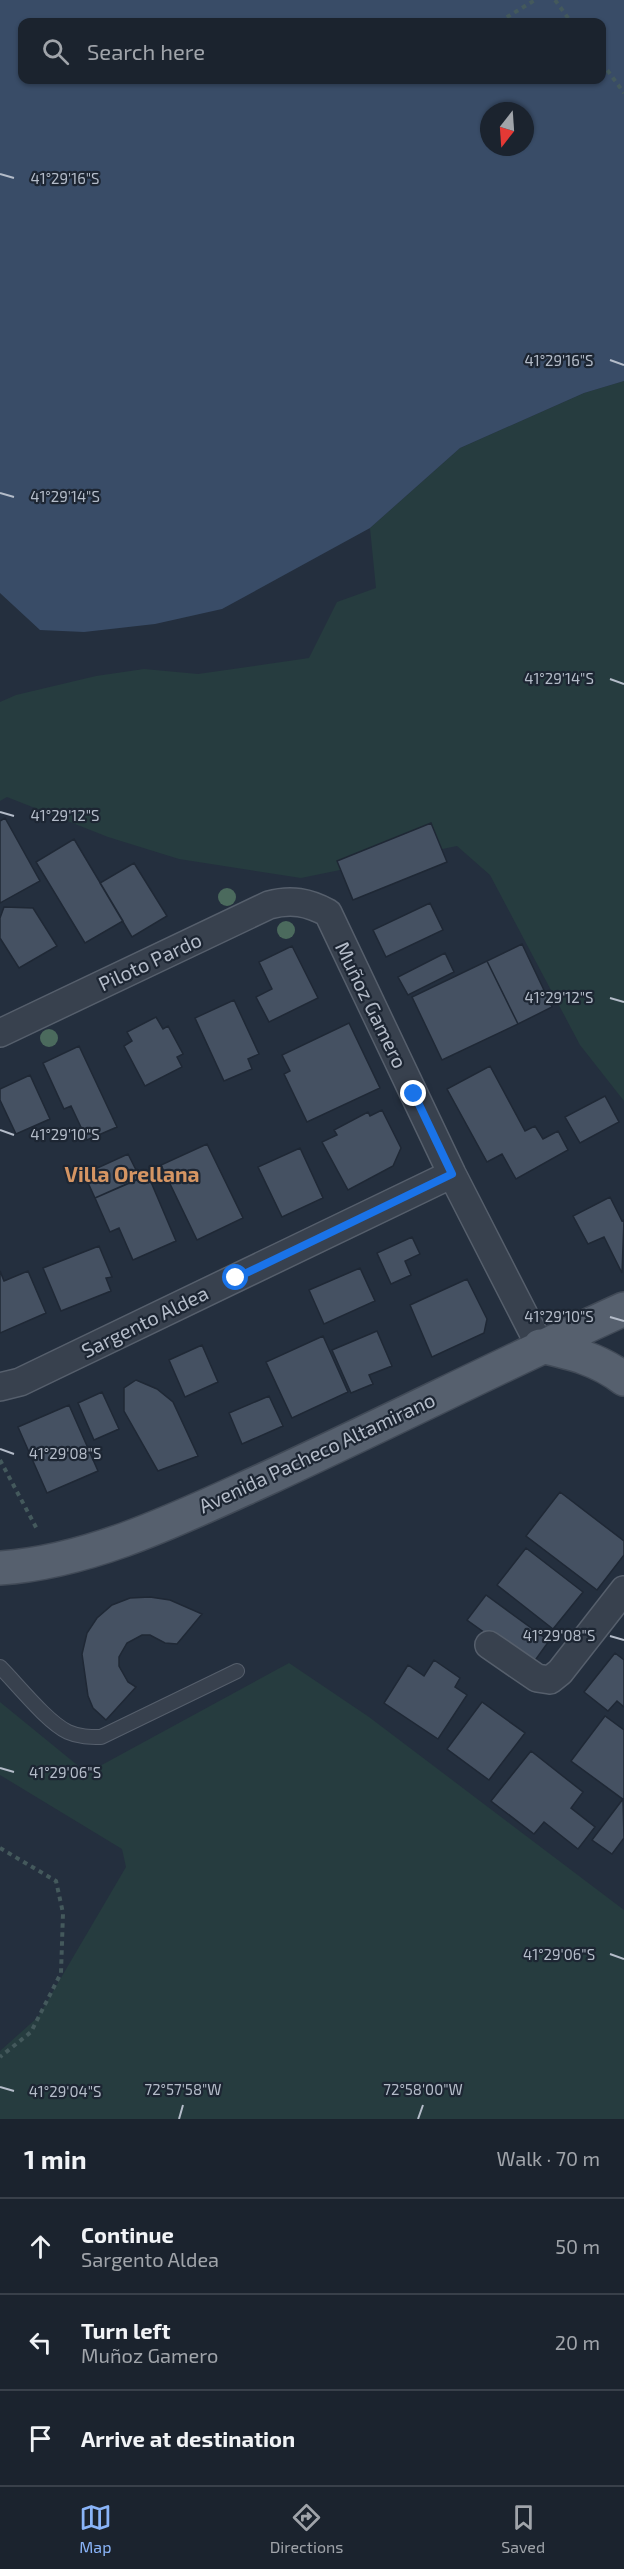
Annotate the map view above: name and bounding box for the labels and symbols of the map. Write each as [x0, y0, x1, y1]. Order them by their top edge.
north arrow [480, 102, 534, 156]
text: 41°29'16"S [30, 169, 100, 187]
text: 41°29'16"S [524, 351, 594, 369]
text: 41°29'14"S [30, 487, 100, 505]
text: 41°29'14"S [524, 669, 594, 687]
text: 41°29'12"S [31, 806, 99, 824]
street label: Piloto Pardo [94, 927, 205, 995]
street label: Muñoz Gamero [331, 938, 413, 1072]
text: 41°29'12"S [525, 988, 593, 1006]
route end [400, 1080, 426, 1106]
text: 41°29'10"S [30, 1125, 100, 1143]
district label: Villa Orellana [65, 1161, 199, 1186]
route start [222, 1264, 248, 1290]
street label: Sargento Aldea [77, 1280, 212, 1362]
text: 41°29'10"S [524, 1307, 594, 1325]
street label: Avenida Pacheco Altamirano [195, 1387, 438, 1517]
text: 41°29'08"S [29, 1444, 101, 1462]
text: 41°29'08"S [523, 1626, 595, 1644]
text: 41°29'06"S [29, 1763, 101, 1781]
text: 41°29'06"S [523, 1945, 595, 1963]
text: 72°57'58"W [144, 2080, 222, 2098]
text: 72°58'00"W [383, 2080, 463, 2098]
text: 41°29'04"S [29, 2082, 101, 2100]

